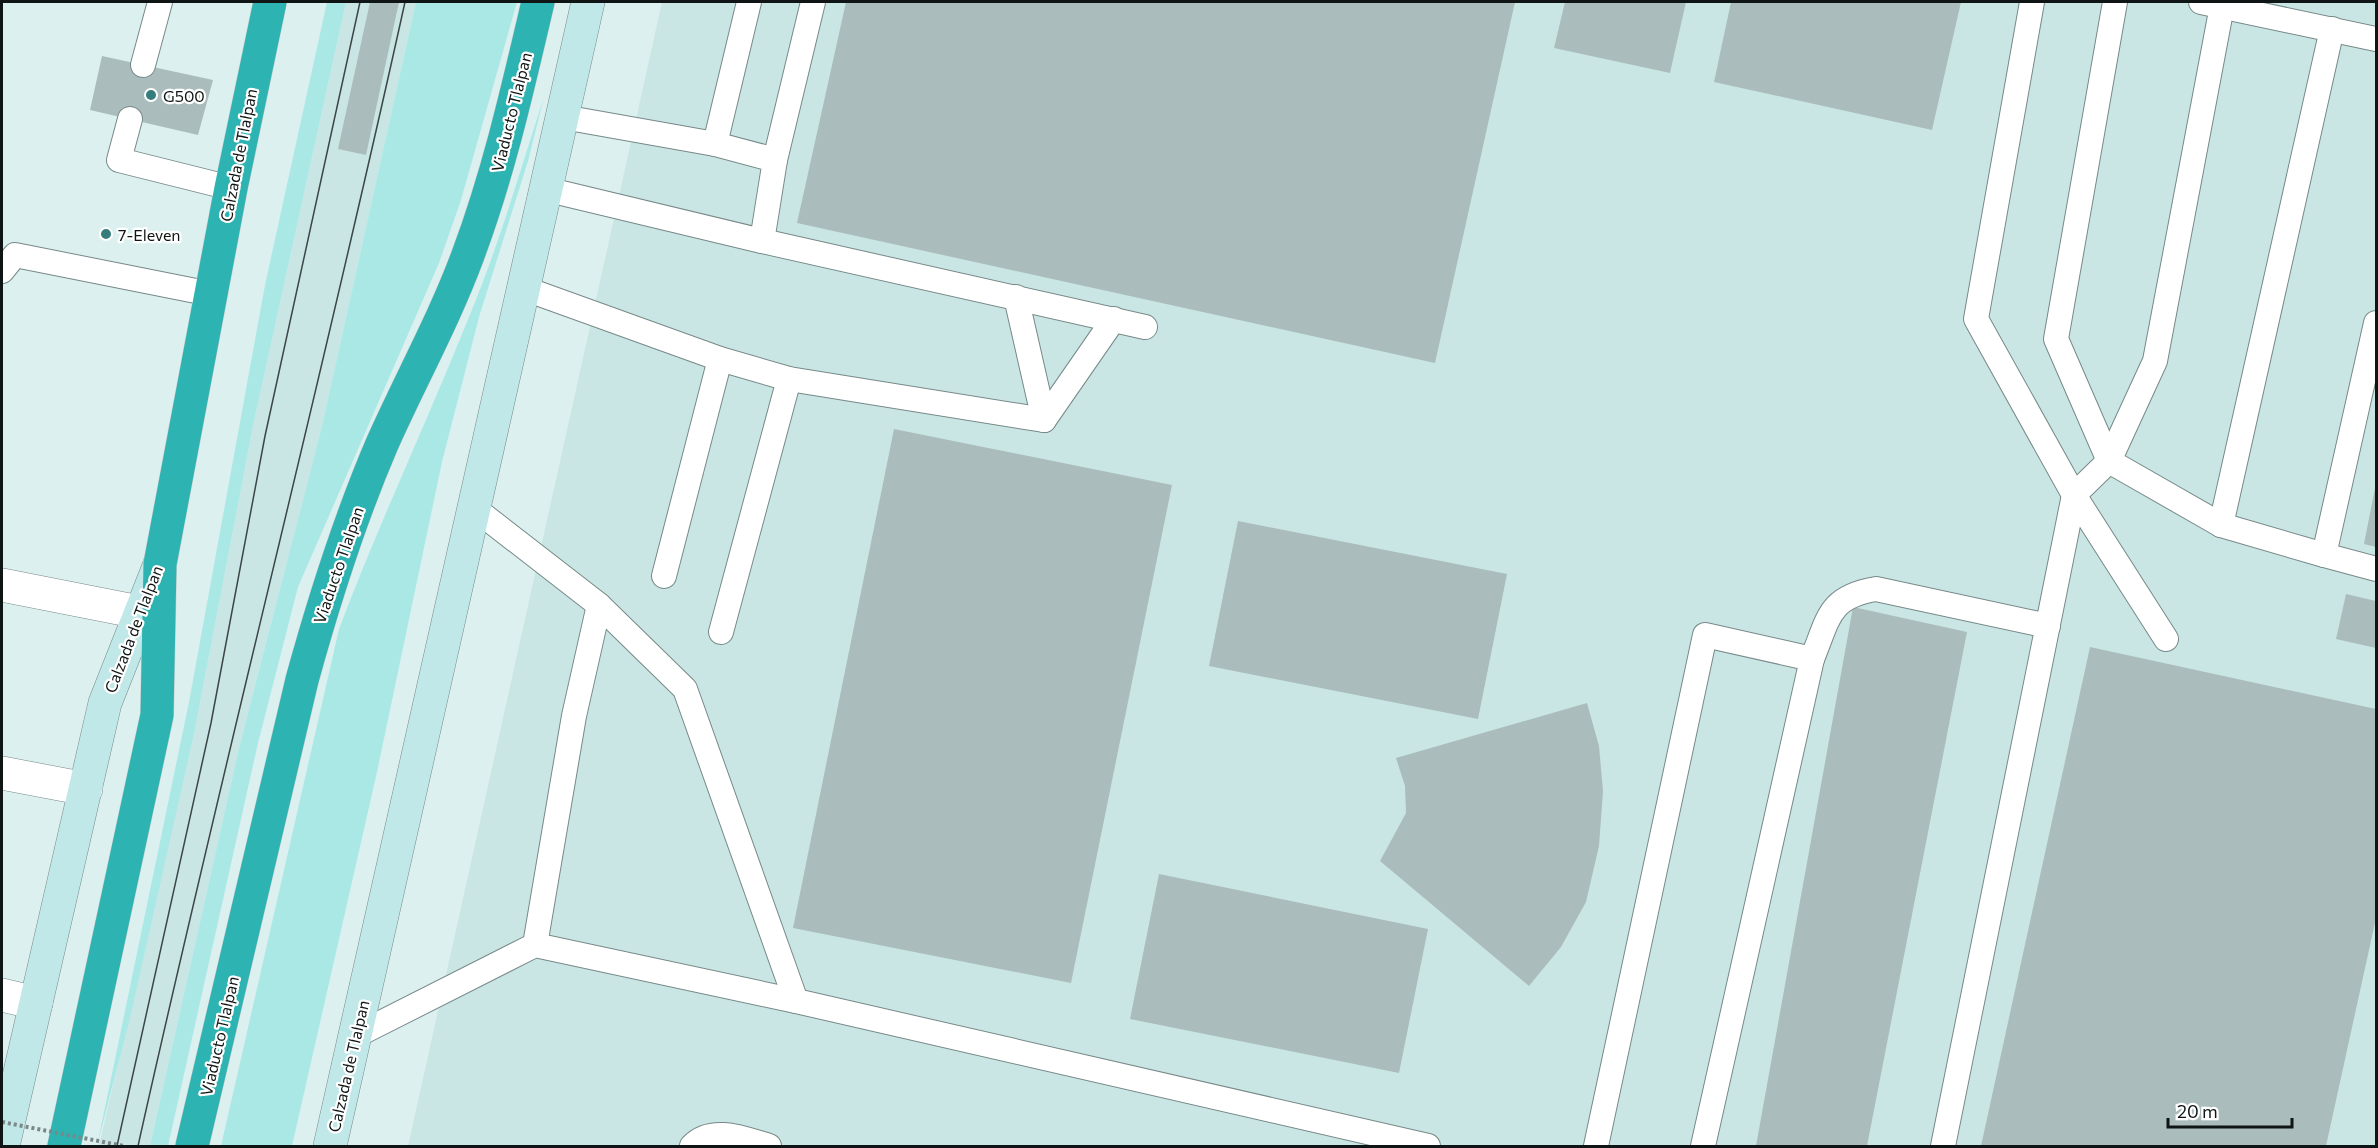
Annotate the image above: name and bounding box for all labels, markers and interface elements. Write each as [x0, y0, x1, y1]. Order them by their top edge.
street label: Viaducto Tlalpan [487, 50, 535, 174]
place label: G500 [163, 86, 205, 105]
street label: Calzada de Tlalpan [216, 87, 260, 223]
marker: G500 [144, 88, 158, 102]
place label: 7-Eleven [118, 225, 181, 244]
marker: 7-Eleven [99, 227, 113, 241]
street label: Viaducto Tlalpan [309, 504, 367, 626]
street label: Calzada de Tlalpan [100, 563, 166, 695]
street label: Viaducto Tlalpan [196, 974, 242, 1098]
street label: Calzada de Tlalpan [324, 998, 372, 1134]
scale bar [2168, 1091, 2292, 1129]
text: 20 m [2177, 1100, 2218, 1122]

